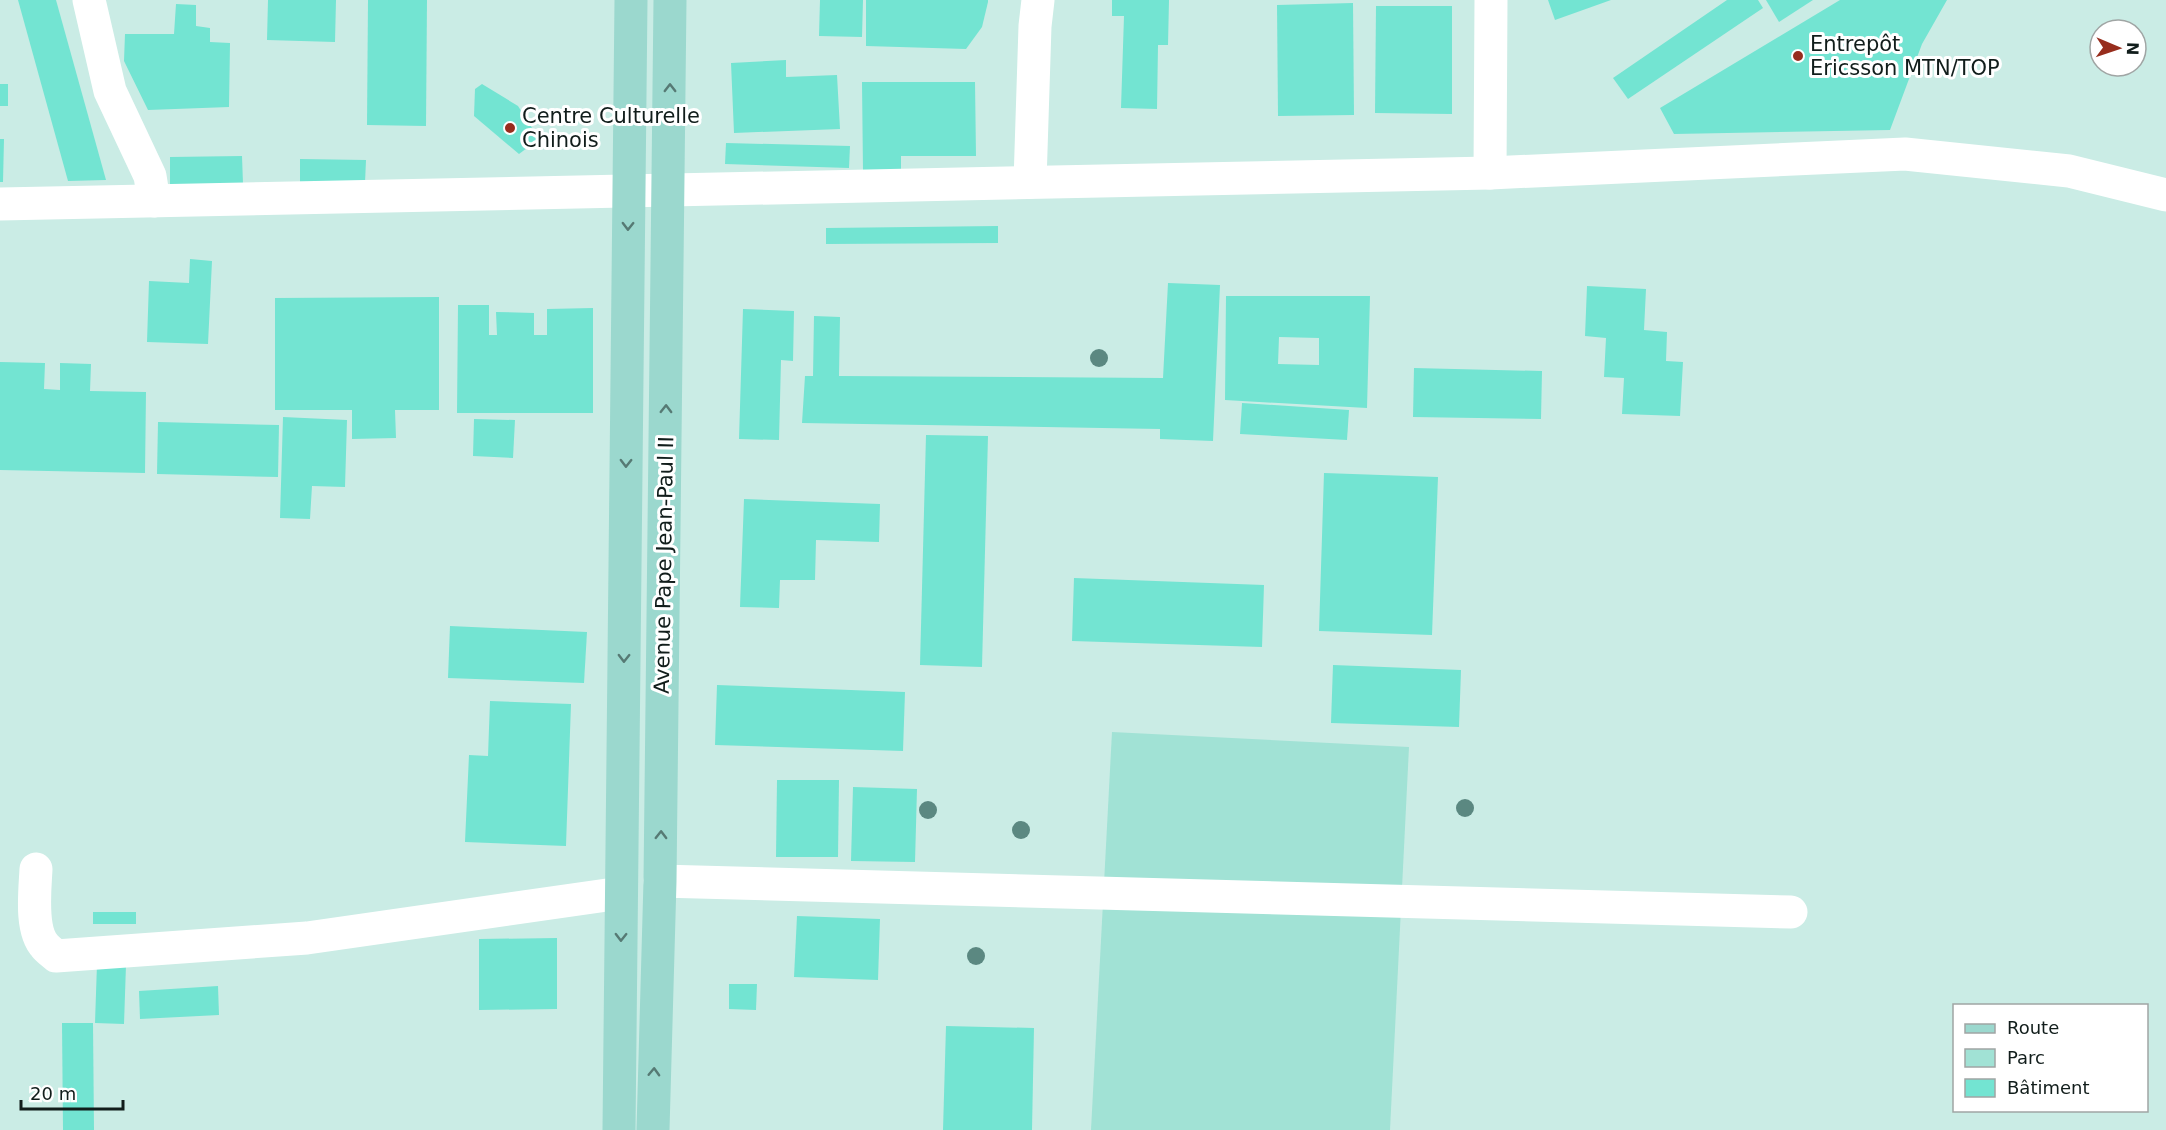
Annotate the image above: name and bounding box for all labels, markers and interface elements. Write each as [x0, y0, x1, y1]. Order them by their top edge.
north arrow [2088, 18, 2148, 78]
place label: Entrepôt Ericsson MTN/TOP [1810, 32, 2000, 80]
text: N [2123, 41, 2142, 56]
marker: Entrepôt Ericsson MTN/TOP [1791, 49, 1805, 63]
one-way arrow [663, 83, 676, 92]
place label: Centre Culturelle Chinois [522, 104, 700, 152]
marker: Centre Culturelle Chinois [503, 121, 517, 135]
one-way arrow [622, 222, 634, 231]
one-way arrow [660, 404, 672, 413]
street label: Avenue Pape Jean-Paul II [650, 436, 678, 694]
one-way arrow [619, 459, 632, 468]
one-way arrow [618, 654, 630, 663]
one-way arrow [655, 830, 667, 839]
one-way arrow [615, 933, 627, 942]
legend [1953, 1004, 2148, 1112]
text: Route [2007, 1017, 2059, 1038]
text: Parc [2007, 1047, 2045, 1068]
one-way arrow [648, 1067, 661, 1076]
scale bar [21, 1073, 123, 1111]
text: Bâtiment [2007, 1077, 2090, 1098]
text: 20 m [30, 1083, 76, 1104]

